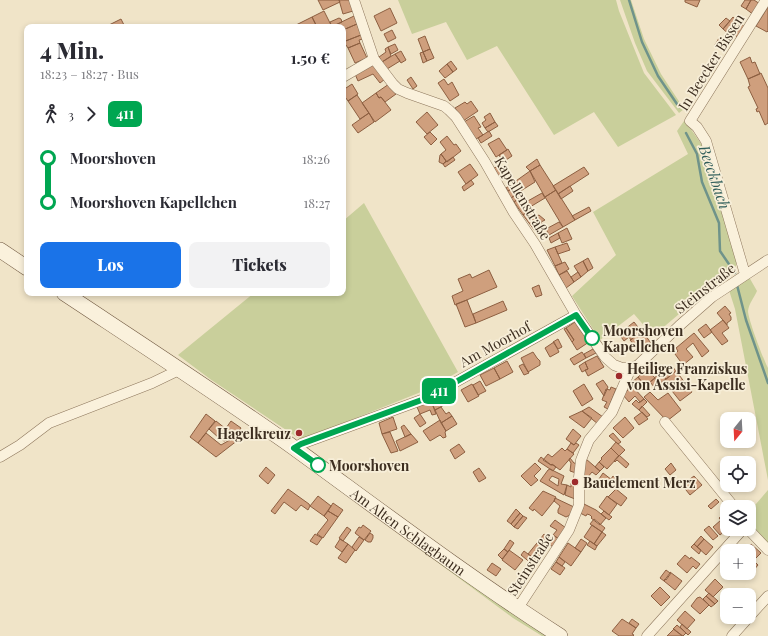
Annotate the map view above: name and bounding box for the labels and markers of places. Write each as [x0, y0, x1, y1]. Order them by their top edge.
place label: Moorshoven Kapellchen [603, 321, 684, 356]
marker: Moorshoven Kapellchen [584, 330, 600, 346]
place label: Heilige Franziskus von Assisi-Kapelle [626, 359, 747, 394]
marker: Heilige Franziskus von Assisi-Kapelle [614, 371, 624, 381]
place label: Hagelkreuz [217, 424, 291, 443]
marker: Hagelkreuz [294, 428, 304, 438]
place label: Moorshoven [329, 456, 410, 475]
marker: Moorshoven [310, 457, 326, 473]
place label: Bauelement Merz [583, 473, 696, 492]
marker: Bauelement Merz [570, 477, 580, 487]

